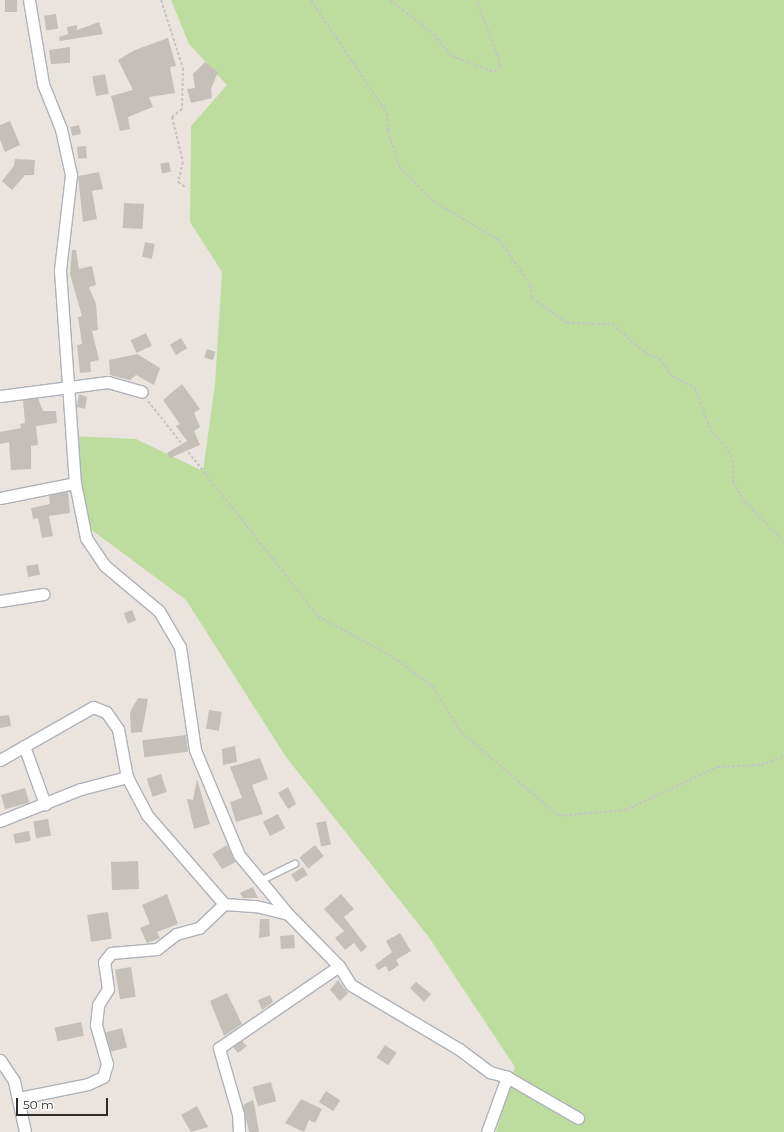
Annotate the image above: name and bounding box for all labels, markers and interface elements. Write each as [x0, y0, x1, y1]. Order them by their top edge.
scale bar [18, 1090, 110, 1116]
text: 50 m [23, 1097, 54, 1112]

